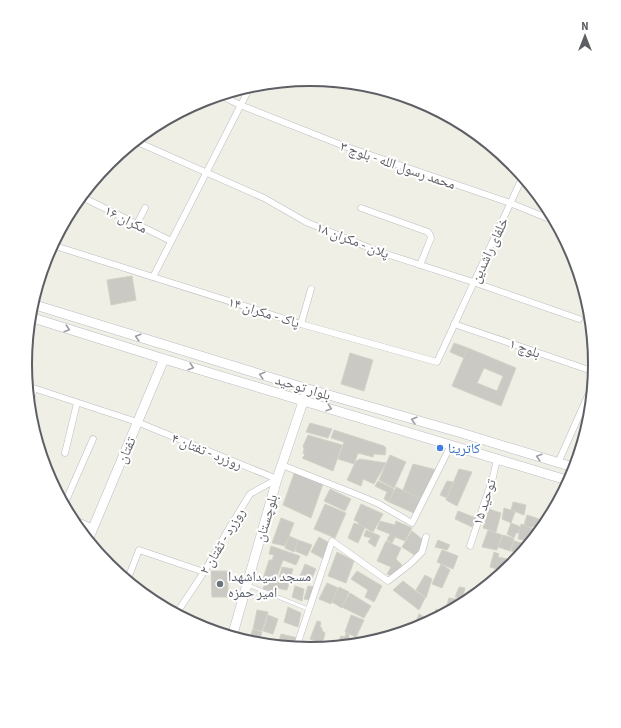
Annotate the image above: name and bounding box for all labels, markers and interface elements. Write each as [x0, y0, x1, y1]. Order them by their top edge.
north arrow [565, 16, 605, 56]
text: N [581, 19, 589, 34]
street label: محمد رسول الله - بلوچ ۳ [337, 137, 458, 195]
street label: مکران ۱۶ [101, 201, 150, 239]
street label: خلفای راشدین [466, 214, 514, 287]
street label: پلان - مکران ۱۸ [313, 218, 392, 264]
street label: پاک - مکران ۱۴ [225, 293, 302, 333]
one-way arrow [63, 324, 70, 333]
one-way arrow [135, 333, 142, 342]
street label: بلوچ ۱ [506, 334, 543, 364]
one-way arrow [187, 362, 194, 371]
street label: بلوار توحید [272, 370, 333, 406]
one-way arrow [259, 371, 266, 380]
one-way arrow [325, 403, 332, 412]
one-way arrow [411, 416, 418, 425]
street label: روزرد - تفتان ۴ [168, 429, 245, 475]
street label: تفتان [112, 434, 141, 467]
place label: کاترینا [448, 439, 480, 459]
marker: کاترینا [435, 443, 445, 453]
one-way arrow [535, 453, 542, 462]
street label: توحید ۱۵ [468, 477, 502, 528]
street label: بلوچستان [251, 492, 283, 544]
street label: روزرد - تفتان ۲ [195, 504, 251, 579]
place label: مسجد سیداشهدا امیر حمزه [228, 567, 311, 603]
marker: مسجد سیداشهدا امیر حمزه [215, 579, 225, 589]

